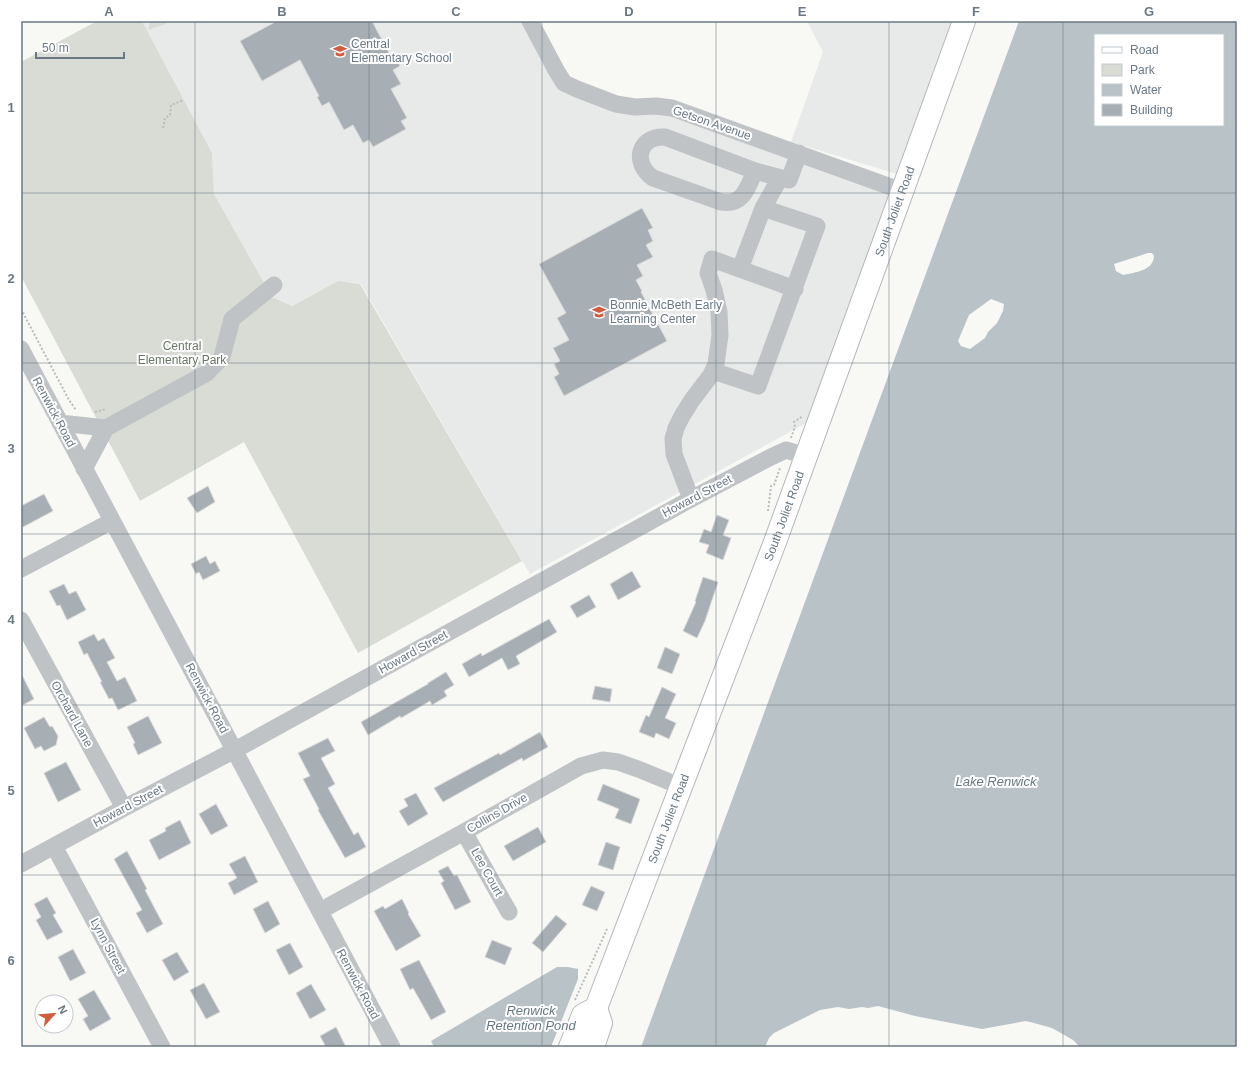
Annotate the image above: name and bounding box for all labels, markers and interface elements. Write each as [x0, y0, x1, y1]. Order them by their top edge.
text: A [104, 4, 114, 19]
text: B [277, 4, 287, 19]
text: C [451, 4, 461, 19]
text: D [624, 4, 634, 19]
text: E [798, 4, 807, 19]
text: F [972, 4, 980, 19]
text: G [1144, 4, 1154, 19]
scale bar [36, 34, 124, 60]
legend [1094, 34, 1224, 126]
place label: Central Elementary School [351, 37, 452, 65]
text: 50 m [42, 41, 69, 55]
school or university icon: Central Elementary School [332, 43, 348, 59]
text: Road [1130, 43, 1159, 57]
text: Park [1130, 63, 1156, 77]
text: Water [1130, 83, 1162, 97]
text: 1 [7, 100, 15, 115]
street label: Getson Avenue [671, 103, 753, 143]
text: Building [1130, 103, 1173, 117]
street label: South Joliet Road [872, 165, 918, 259]
text: 2 [7, 271, 15, 286]
place label: Bonnie McBeth Early Learning Center [610, 298, 722, 326]
school or university icon: Bonnie McBeth Early Learning Center [591, 304, 607, 320]
park label: Central Elementary Park [138, 339, 227, 367]
street label: Renwick Road [30, 375, 78, 449]
text: 3 [7, 441, 15, 456]
street label: South Joliet Road [761, 469, 807, 563]
street label: Howard Street [660, 472, 735, 520]
text: 4 [7, 612, 15, 627]
street label: Howard Street [376, 627, 451, 677]
street label: Renwick Road [183, 661, 231, 735]
street label: Orchard Lane [48, 679, 96, 750]
street label: South Joliet Road [645, 772, 692, 866]
water label: Lake Renwick [956, 774, 1038, 789]
street label: Howard Street [91, 782, 166, 830]
text: 5 [7, 783, 15, 798]
street label: Collins Drive [464, 790, 530, 836]
street label: Lee Court [468, 846, 506, 899]
street label: Lynn Street [88, 916, 129, 977]
street label: Renwick Road [334, 947, 382, 1021]
text: 6 [7, 953, 15, 968]
north arrow [34, 994, 74, 1034]
text: N [56, 1003, 70, 1016]
water label: Renwick Retention Pond [486, 1003, 577, 1033]

